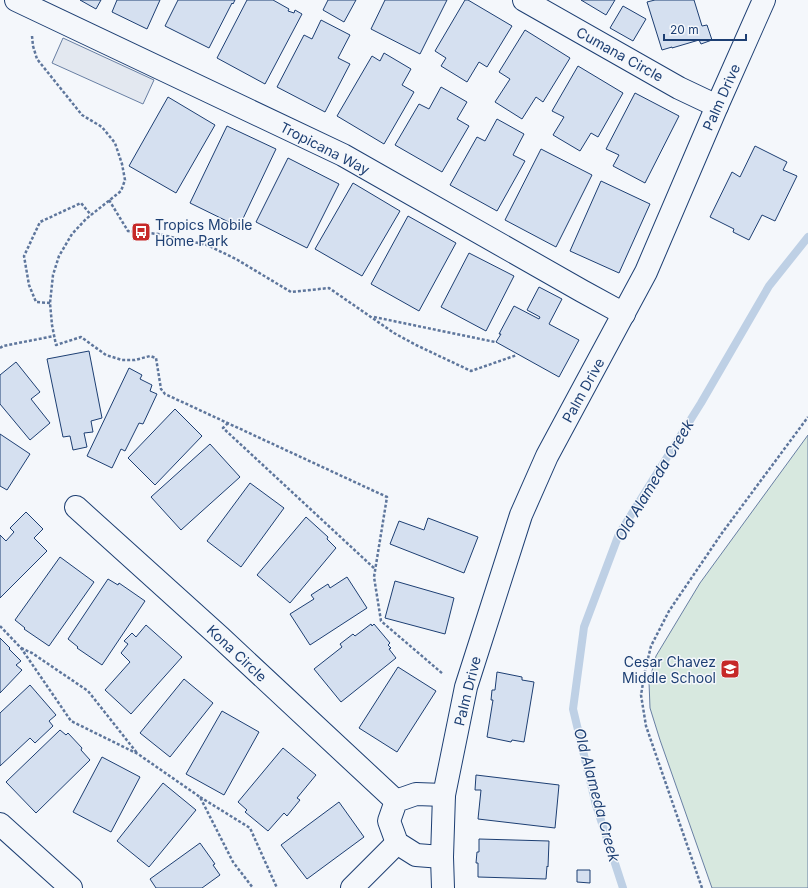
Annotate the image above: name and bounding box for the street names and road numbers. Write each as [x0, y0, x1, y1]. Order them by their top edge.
street label: Cumana Circle [574, 23, 666, 85]
street label: Palm Drive [699, 61, 743, 133]
street label: Tropicana Way [277, 118, 373, 178]
street label: Palm Drive [558, 355, 608, 425]
street label: Kona Circle [204, 621, 270, 685]
street label: Palm Drive [450, 654, 484, 728]

